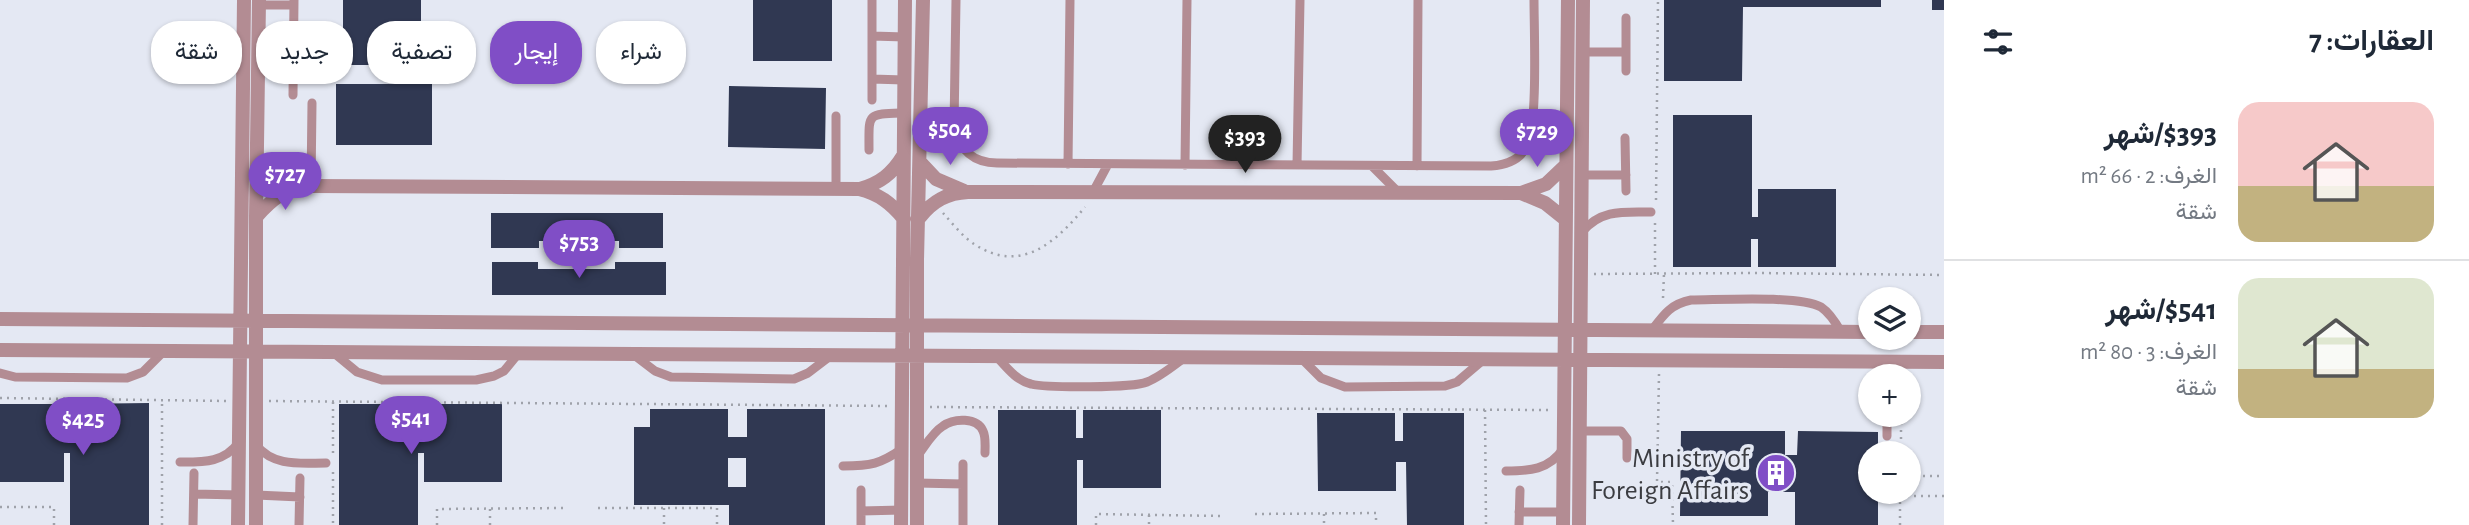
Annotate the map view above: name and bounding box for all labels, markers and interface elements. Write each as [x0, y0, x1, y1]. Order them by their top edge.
chip: شقة [151, 21, 242, 84]
chip: جديد [256, 21, 353, 84]
chip: تصفية [367, 21, 476, 84]
chip: إيجار [490, 21, 582, 84]
chip: شراء [596, 21, 686, 84]
icon: filters [1979, 23, 2017, 61]
text: العقارات: 7 [2309, 26, 2434, 56]
pin: $504 [909, 108, 991, 167]
pin: $729 [1496, 110, 1578, 169]
pin: $393 [1204, 116, 1286, 175]
text: $504 [928, 118, 972, 141]
text: $393/شهر [2104, 119, 2217, 149]
text: $729 [1516, 120, 1558, 143]
text: $393 [1224, 126, 1266, 149]
icon: home [2294, 130, 2378, 214]
pin: $727 [244, 152, 326, 212]
text: $727 [264, 163, 306, 186]
text: الغرف: 2 · 66 m² [2080, 165, 2217, 188]
text: شقة [2175, 201, 2217, 224]
pin: $753 [538, 220, 620, 280]
text: $753 [559, 231, 599, 254]
map controls [1858, 287, 1921, 504]
button: layers [1858, 287, 1921, 350]
text: $541/شهر [2105, 295, 2217, 325]
icon: home [2294, 306, 2378, 390]
text: الغرف: 3 · 80 m² [2080, 341, 2217, 364]
button: + [1858, 364, 1921, 427]
text: شقة [2175, 377, 2217, 400]
pin: $541 [370, 396, 452, 456]
pin: $425 [42, 398, 124, 457]
text: $541 [391, 407, 431, 430]
text: $425 [62, 408, 104, 431]
button: − [1858, 441, 1921, 504]
place label: Ministry of Foreign Affairs [1591, 445, 1751, 505]
building icon: Ministry of Foreign Affairs [1755, 452, 1797, 494]

